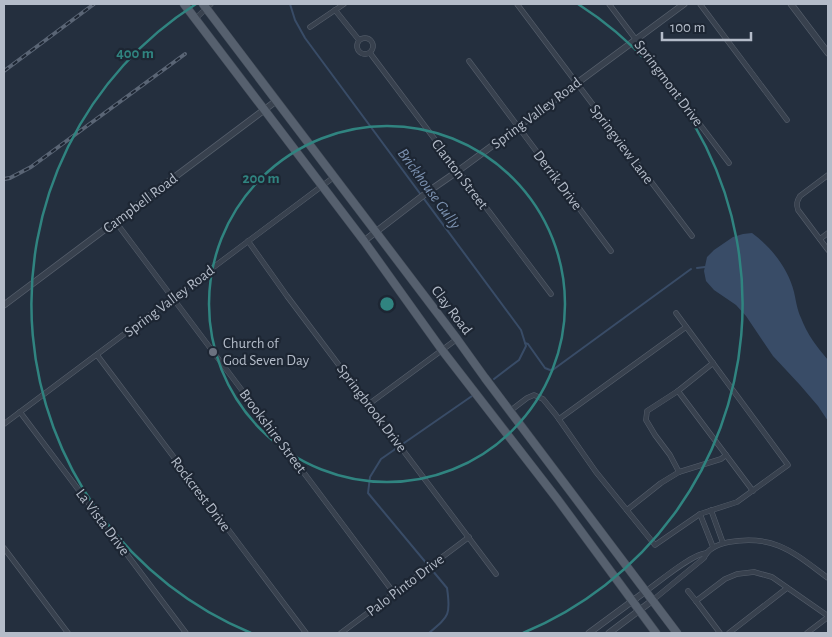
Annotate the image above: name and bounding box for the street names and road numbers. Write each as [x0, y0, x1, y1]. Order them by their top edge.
street label: Springmont Drive [631, 37, 706, 129]
street label: Spring Valley Road [489, 75, 584, 152]
street label: Springview Lane [587, 102, 656, 187]
street label: Clanton Street [429, 137, 491, 212]
street label: Derrik Drive [530, 148, 585, 213]
street label: Campbell Road [100, 171, 180, 236]
street label: Spring Valley Road [122, 263, 217, 340]
street label: Clay Road [428, 283, 475, 338]
street label: Springbrook Drive [334, 362, 409, 455]
street label: Brookshire Street [236, 387, 309, 476]
street label: Rockcrest Drive [168, 454, 233, 534]
street label: La Vista Drive [73, 486, 132, 558]
street label: Palo Pinto Drive [364, 551, 447, 619]

